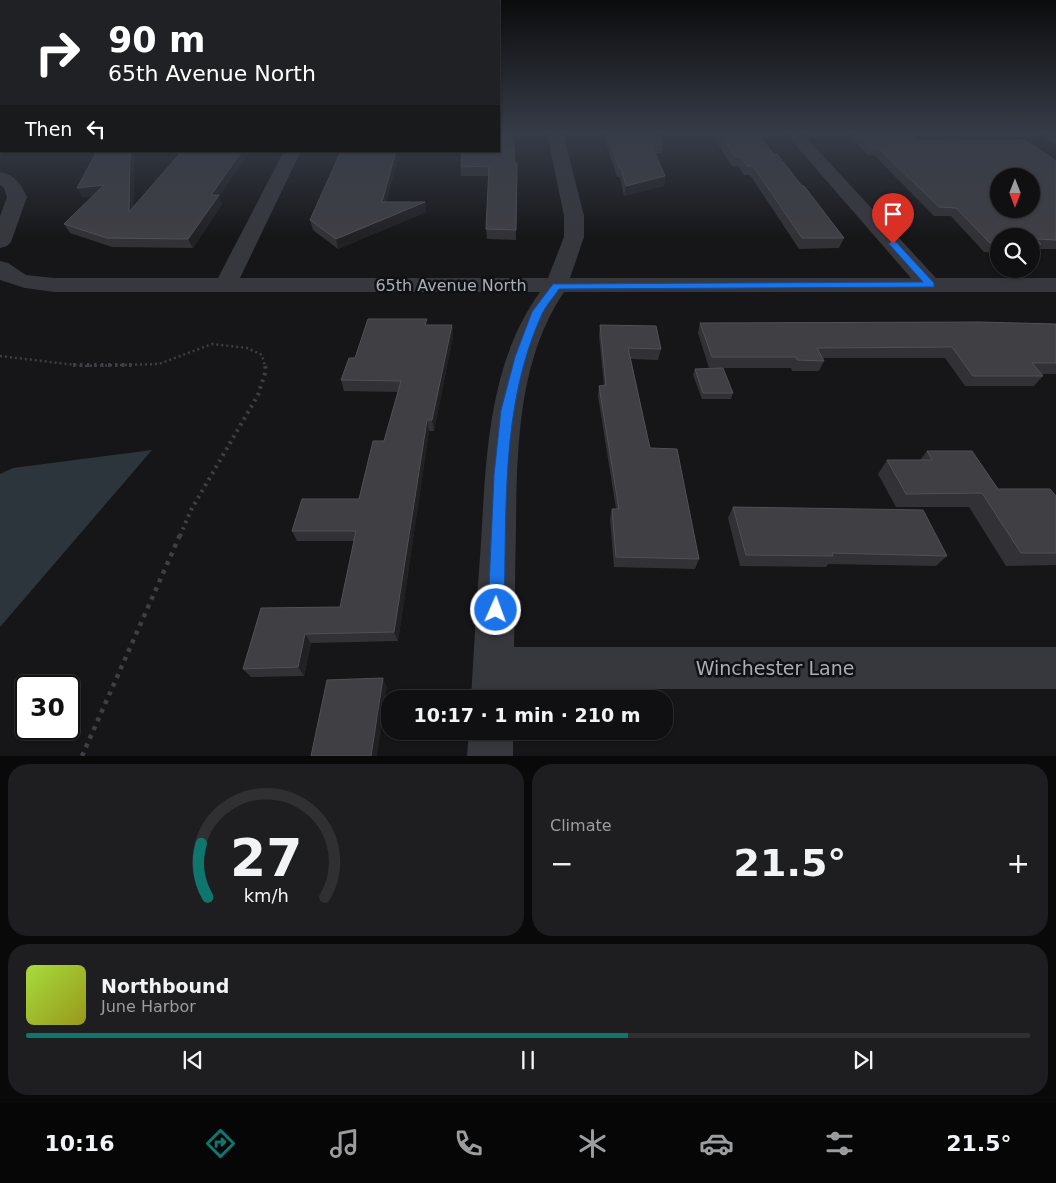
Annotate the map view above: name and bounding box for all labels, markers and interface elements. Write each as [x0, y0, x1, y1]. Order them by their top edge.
icon: right [25, 20, 90, 85]
text: 90 m [108, 20, 205, 60]
text: 65th Avenue North [108, 61, 316, 86]
icon: left [82, 115, 110, 143]
text: Then [25, 118, 72, 140]
north arrow [990, 168, 1040, 218]
map controls [990, 168, 1040, 278]
pin [872, 193, 914, 244]
icon: arrive [879, 200, 907, 228]
button: search [990, 228, 1040, 278]
street label: 65th Avenue North [375, 276, 527, 295]
position arrow [469, 583, 521, 635]
street label: Winchester Lane [696, 657, 854, 679]
speed limit sign: 30 [15, 675, 80, 740]
text: 10:17 · 1 min · 210 m [413, 704, 641, 726]
text: Climate [550, 816, 612, 835]
text: 27 [230, 828, 302, 888]
text: 21.5° [734, 841, 846, 885]
text: − [550, 847, 573, 880]
text: + [1007, 847, 1030, 880]
text: km/h [243, 885, 289, 906]
text: Northbound [101, 975, 229, 997]
text: June Harbor [101, 997, 196, 1016]
icon: previous [179, 1046, 207, 1074]
icon: pause [514, 1046, 542, 1074]
icon: next [849, 1046, 877, 1074]
icon: directions [203, 1126, 238, 1161]
icon: music [327, 1126, 362, 1161]
icon: phone [451, 1126, 486, 1161]
icon: climate [575, 1126, 610, 1161]
icon: car [699, 1126, 734, 1161]
icon: filters [822, 1126, 857, 1161]
text: 10:16 [44, 1131, 114, 1156]
text: 21.5° [946, 1131, 1012, 1156]

